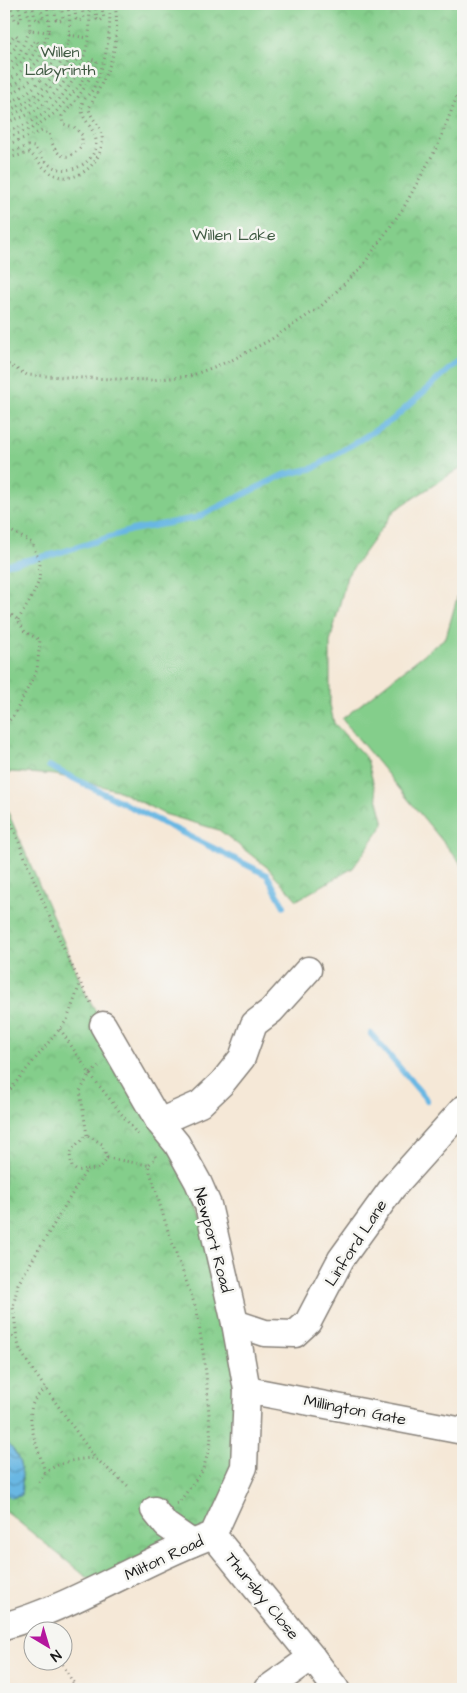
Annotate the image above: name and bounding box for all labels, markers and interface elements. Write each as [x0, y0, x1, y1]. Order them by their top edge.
park label: Willen Labyrinth [25, 41, 95, 82]
park label: Willen Lake [192, 224, 276, 246]
street label: Newport Road [188, 1185, 238, 1295]
street label: Linford Lane [320, 1195, 392, 1291]
street label: Millington Gate [302, 1389, 408, 1432]
street label: Milton Road [121, 1530, 207, 1586]
street label: Thursby Close [219, 1548, 304, 1645]
north arrow [22, 1620, 72, 1670]
text: N [46, 1645, 65, 1666]

